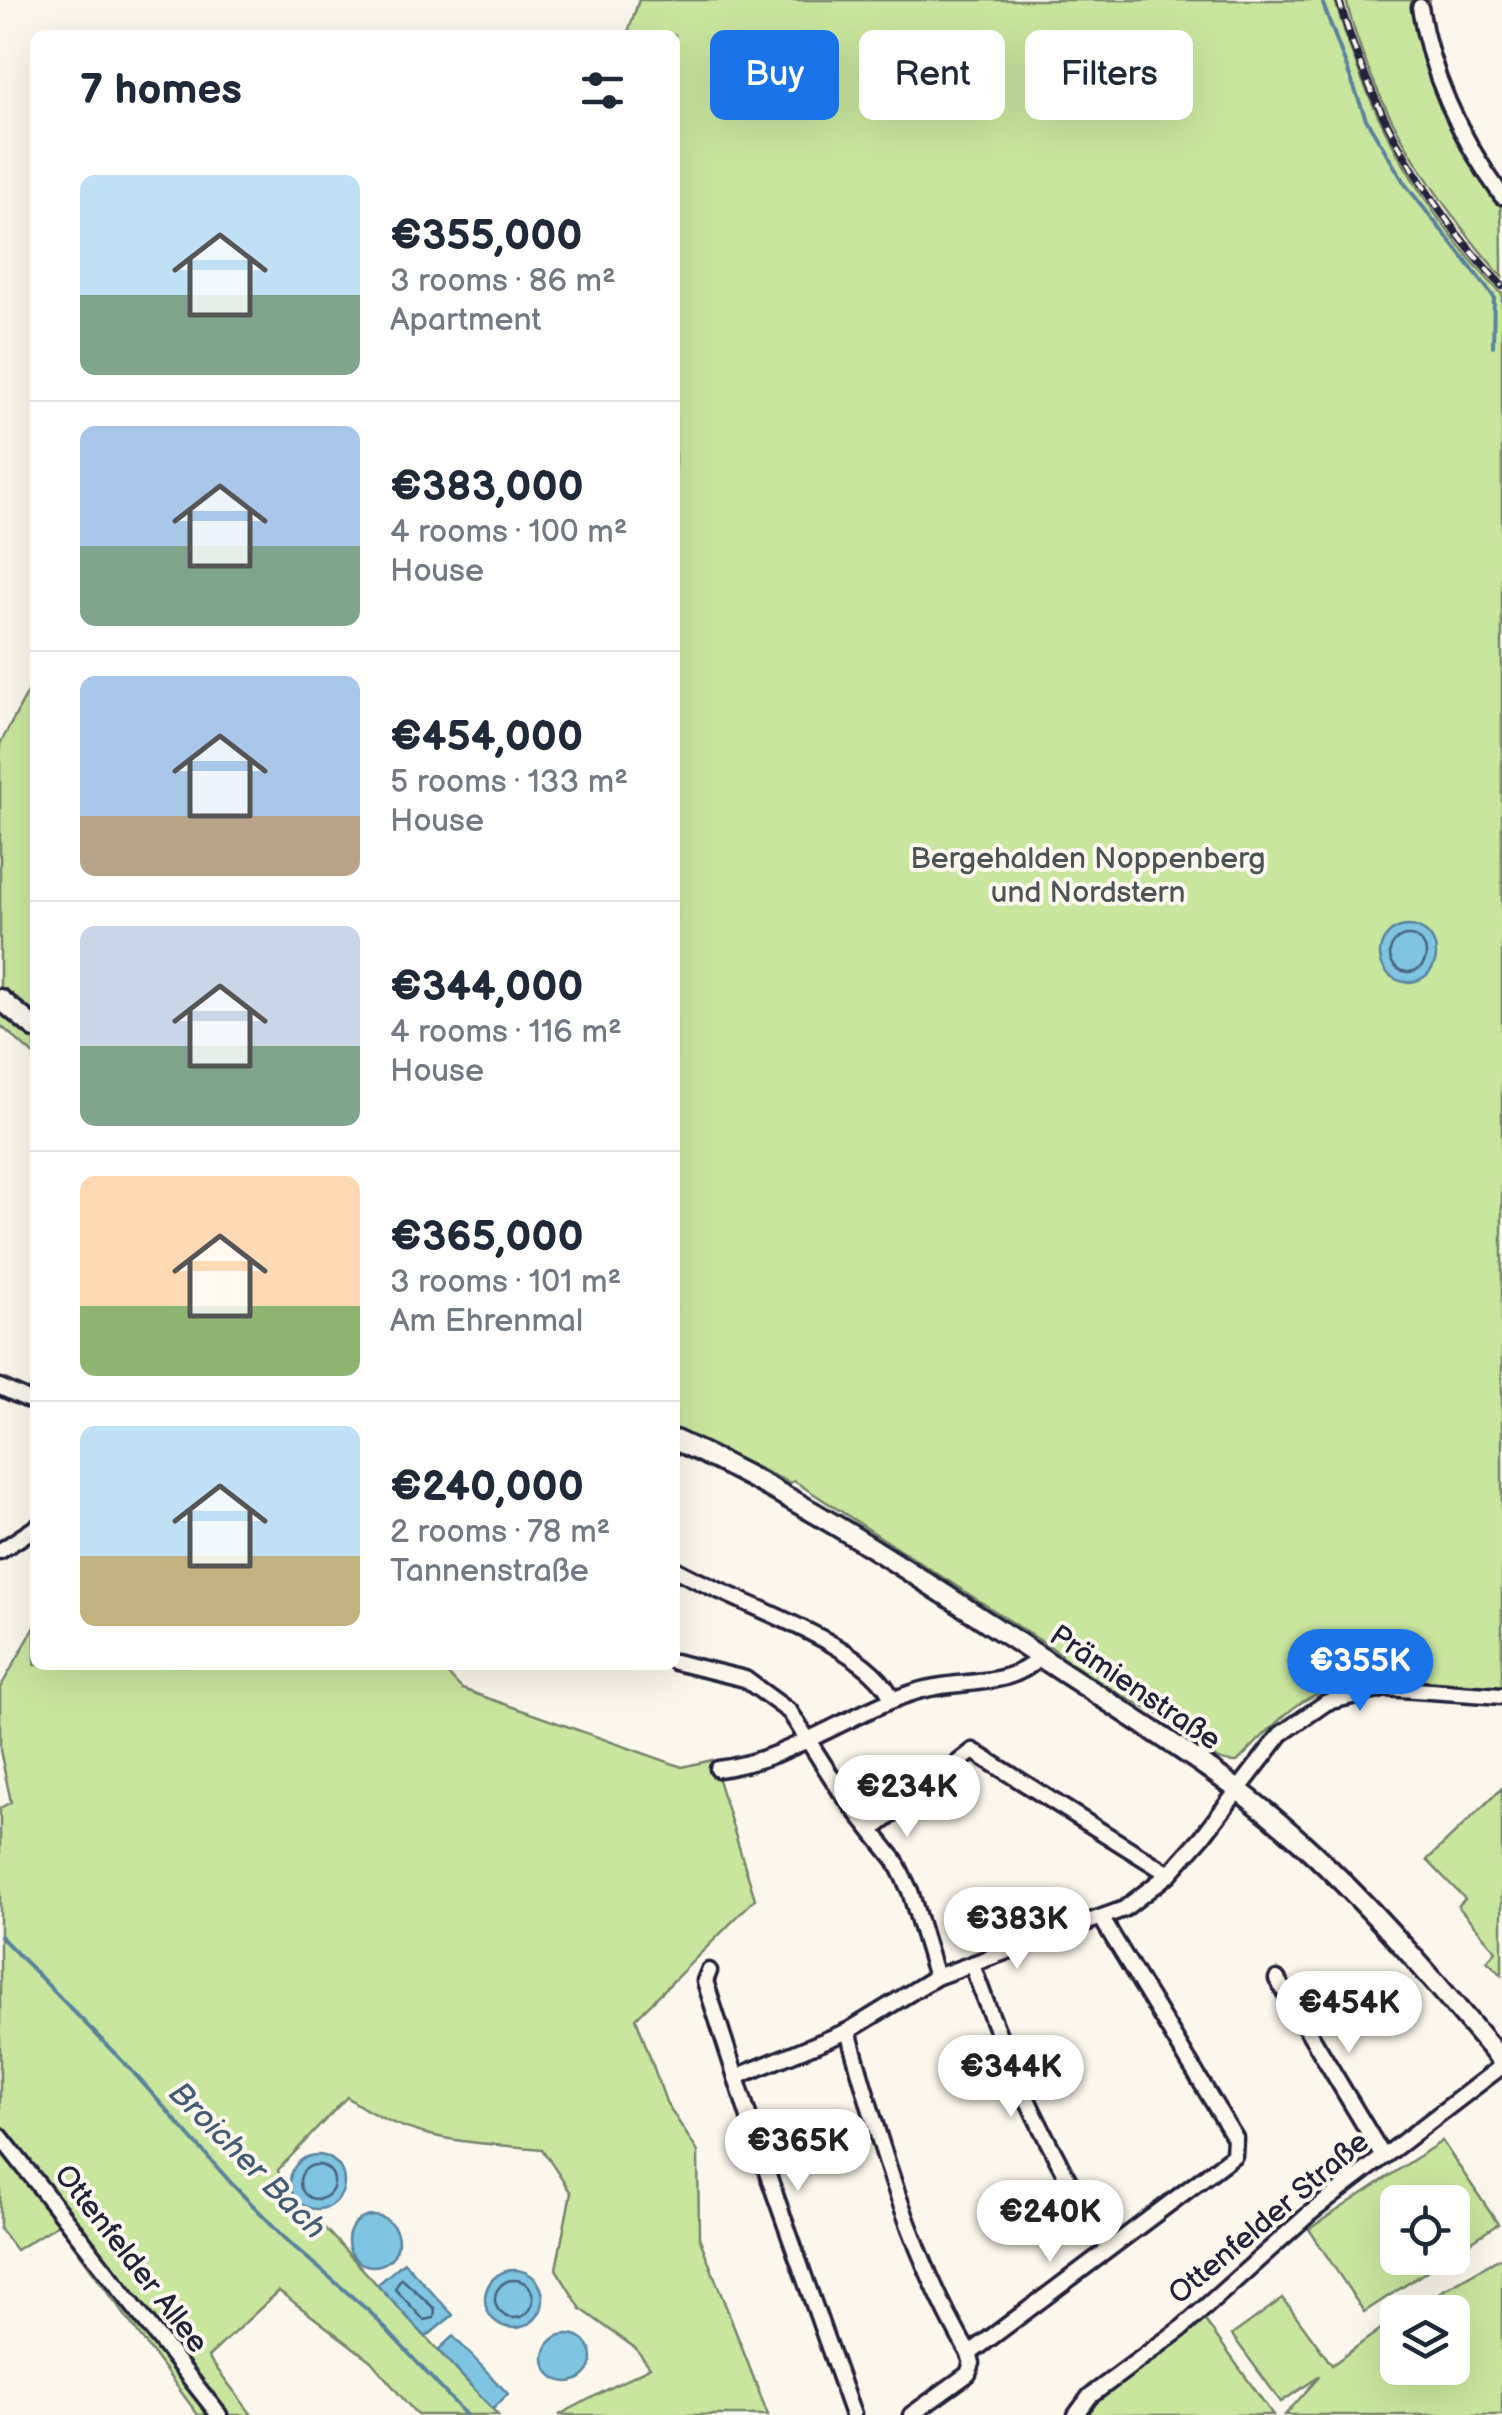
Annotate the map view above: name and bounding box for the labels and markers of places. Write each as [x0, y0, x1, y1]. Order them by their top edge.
pin: €355K [1290, 1629, 1430, 1714]
pin: €234K [837, 1755, 977, 1840]
pin: €383K [947, 1887, 1087, 1972]
pin: €454K [1279, 1971, 1419, 2056]
pin: €344K [941, 2035, 1081, 2120]
pin: €365K [728, 2109, 868, 2194]
pin: €240K [980, 2180, 1120, 2265]

